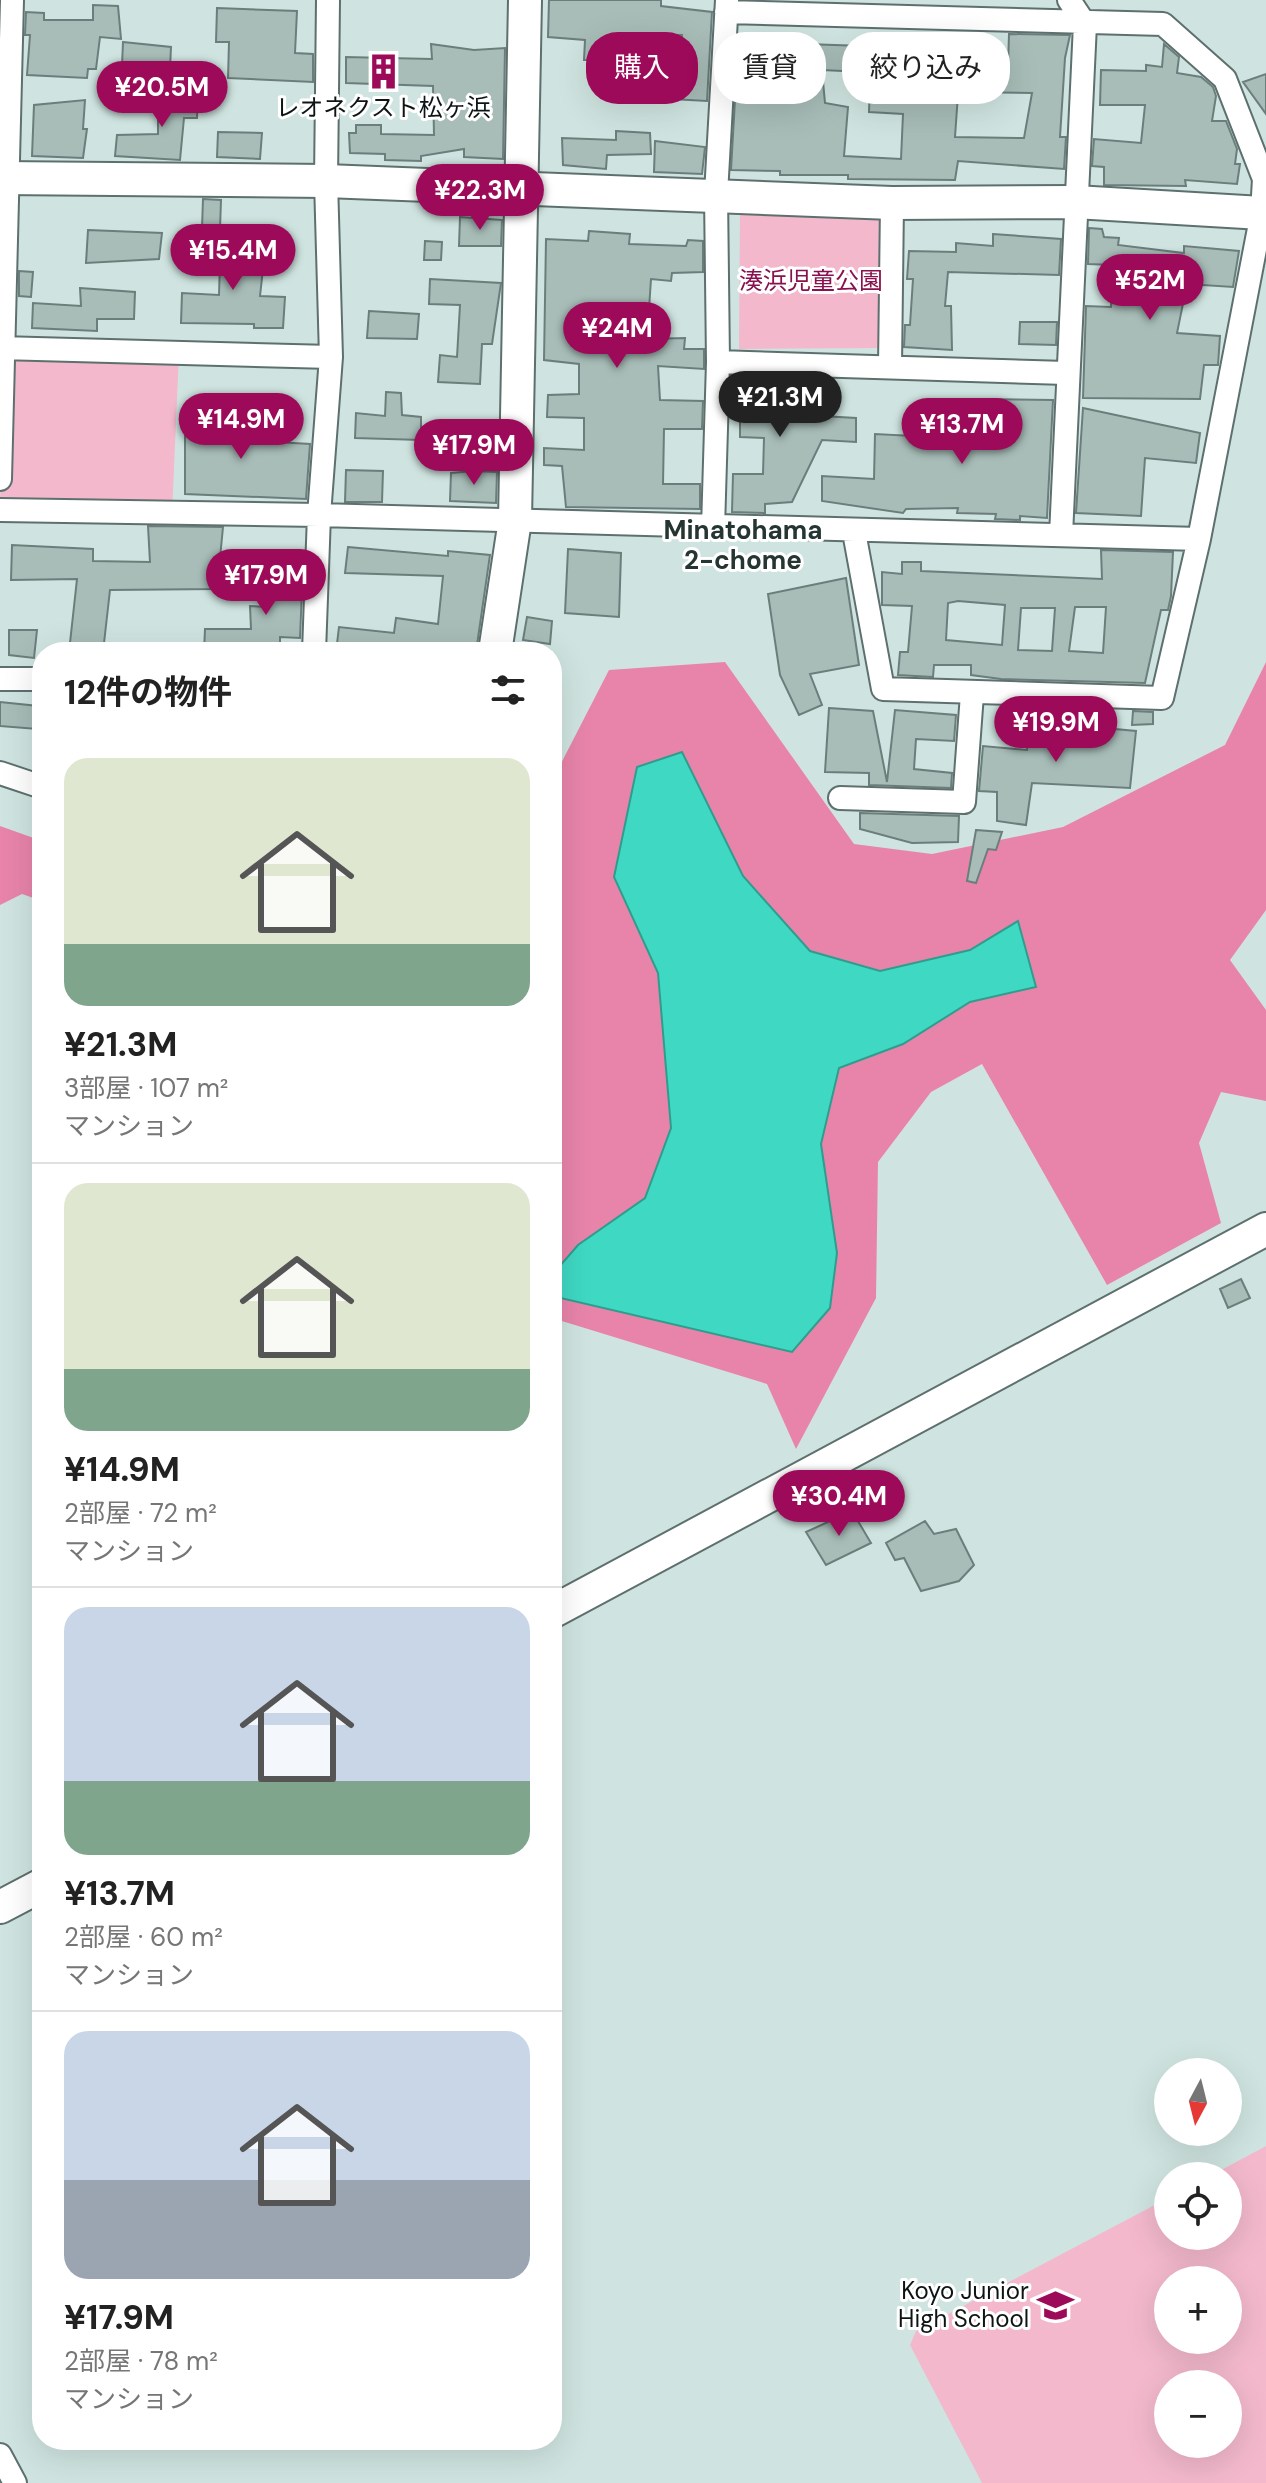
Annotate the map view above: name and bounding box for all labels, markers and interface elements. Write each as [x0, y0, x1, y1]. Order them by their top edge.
chip: 購入 [586, 32, 698, 104]
chip: 賃貸 [714, 32, 826, 104]
chip: 絞り込み [842, 32, 1010, 104]
building icon: レオネクスト松ヶ浜 [364, 52, 402, 90]
pin: ¥20.5M [97, 61, 227, 129]
text: ¥20.5M [115, 70, 209, 104]
place label: レオネクスト松ヶ浜 [275, 92, 491, 123]
pin: ¥22.3M [415, 164, 545, 232]
text: ¥22.3M [434, 173, 526, 207]
pin: ¥15.4M [168, 224, 298, 292]
text: ¥15.4M [188, 233, 278, 267]
pin: ¥52M [1103, 254, 1197, 322]
text: ¥52M [1115, 263, 1185, 297]
park label: 湊浜児童公園 [739, 265, 883, 296]
pin: ¥24M [570, 302, 664, 370]
text: ¥24M [581, 311, 653, 345]
pin: ¥21.3M [715, 371, 845, 439]
text: ¥21.3M [737, 380, 823, 414]
pin: ¥14.9M [176, 393, 306, 461]
pin: ¥13.7M [897, 398, 1027, 466]
text: ¥14.9M [197, 402, 285, 436]
text: ¥13.7M [920, 407, 1004, 441]
pin: ¥17.9M [409, 419, 539, 487]
text: ¥17.9M [432, 428, 516, 462]
district label: Minatohama 2-chome [663, 513, 823, 577]
pin: ¥17.9M [201, 549, 331, 617]
text: ¥17.9M [224, 558, 308, 592]
icon: filters [486, 668, 530, 712]
text: 12件の物件 [64, 670, 232, 715]
pin: ¥19.9M [991, 696, 1121, 764]
text: ¥19.9M [1012, 705, 1100, 739]
icon: home [225, 810, 369, 954]
text: ¥21.3M [64, 1022, 177, 1067]
text: 3部屋 · 107 m² [64, 1071, 228, 1105]
text: マンション [64, 1109, 194, 1143]
icon: home [225, 1235, 369, 1379]
text: ¥14.9M [64, 1447, 180, 1492]
pin: ¥30.4M [774, 1470, 904, 1538]
text: ¥30.4M [791, 1479, 887, 1513]
text: 2部屋 · 72 m² [64, 1496, 217, 1530]
text: マンション [64, 1534, 194, 1568]
icon: home [225, 1659, 369, 1803]
text: ¥13.7M [64, 1871, 175, 1916]
text: 2部屋 · 60 m² [64, 1920, 223, 1954]
text: マンション [64, 1958, 194, 1992]
north arrow [1154, 2058, 1242, 2146]
map controls [1154, 2058, 1242, 2458]
icon: home [225, 2083, 369, 2227]
button: locate [1154, 2162, 1242, 2250]
button: + [1154, 2266, 1242, 2354]
place label: Koyo Junior High School [898, 2275, 1029, 2334]
school or university icon: Koyo Junior High School [1036, 2286, 1074, 2324]
text: ¥17.9M [64, 2295, 174, 2340]
text: 2部屋 · 78 m² [64, 2344, 218, 2378]
button: − [1154, 2370, 1242, 2458]
text: マンション [64, 2382, 194, 2416]

